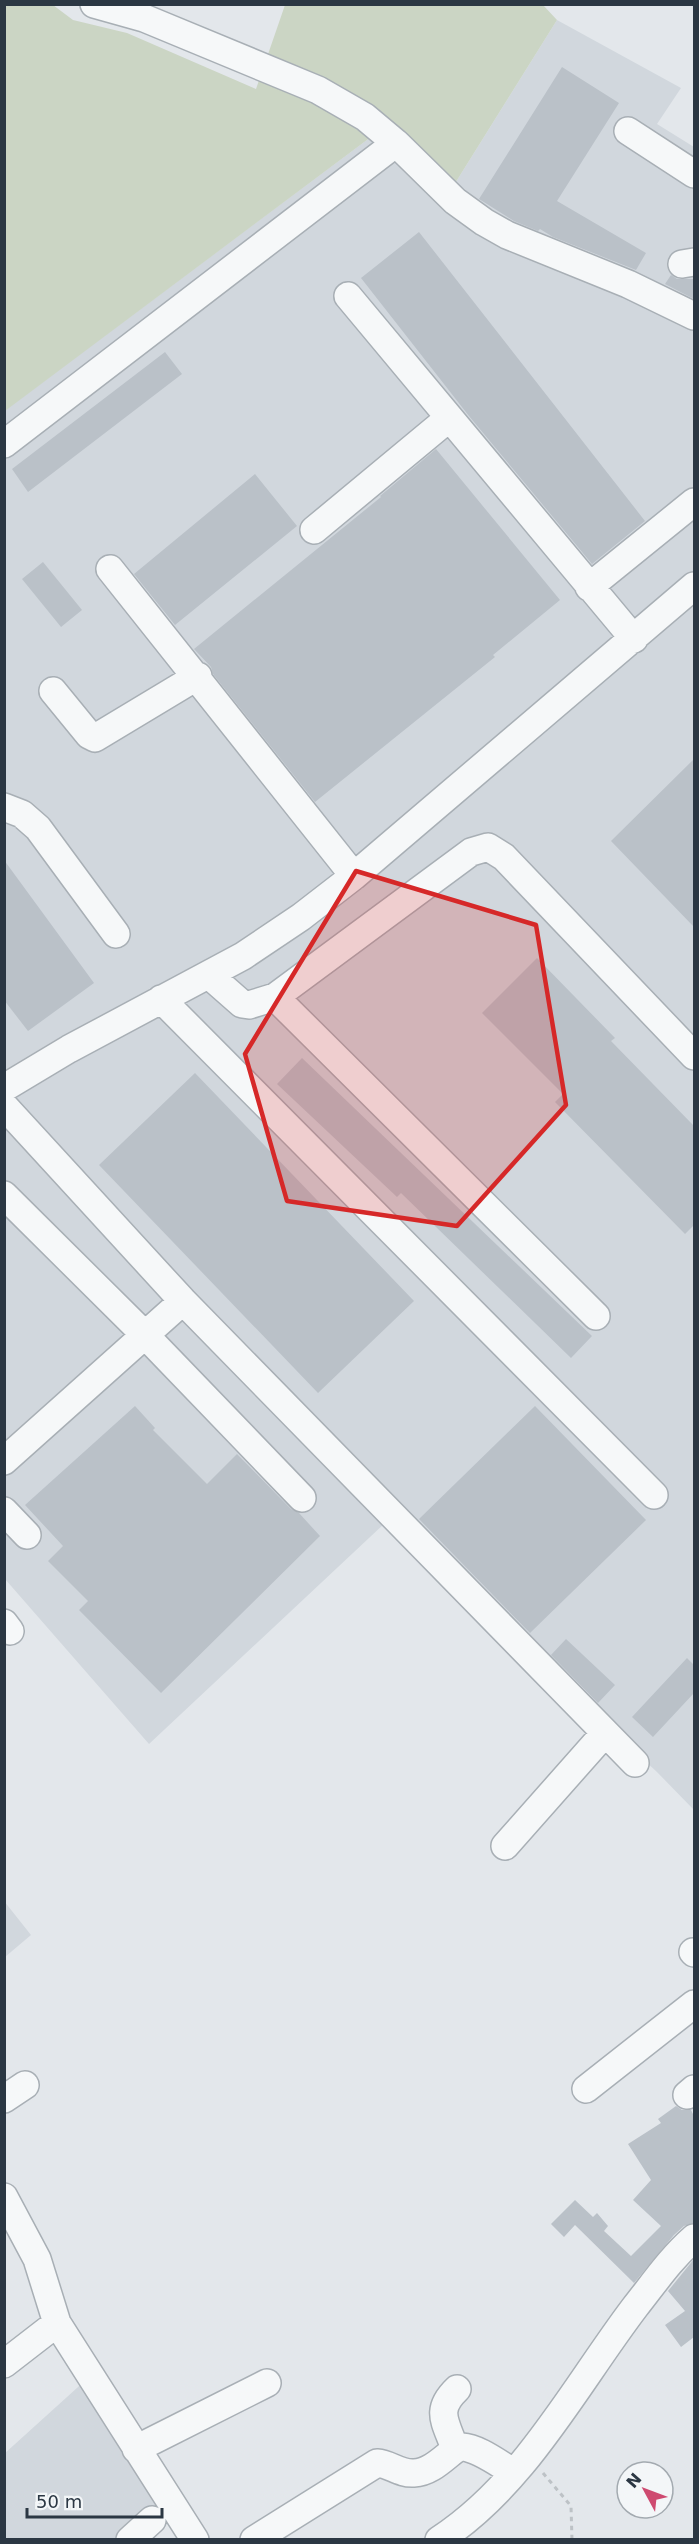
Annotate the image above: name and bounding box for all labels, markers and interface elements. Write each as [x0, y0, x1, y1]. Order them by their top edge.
north arrow [615, 2460, 675, 2520]
text: N [622, 2469, 646, 2492]
scale bar [27, 2481, 162, 2519]
text: 50 m [36, 2491, 82, 2512]

